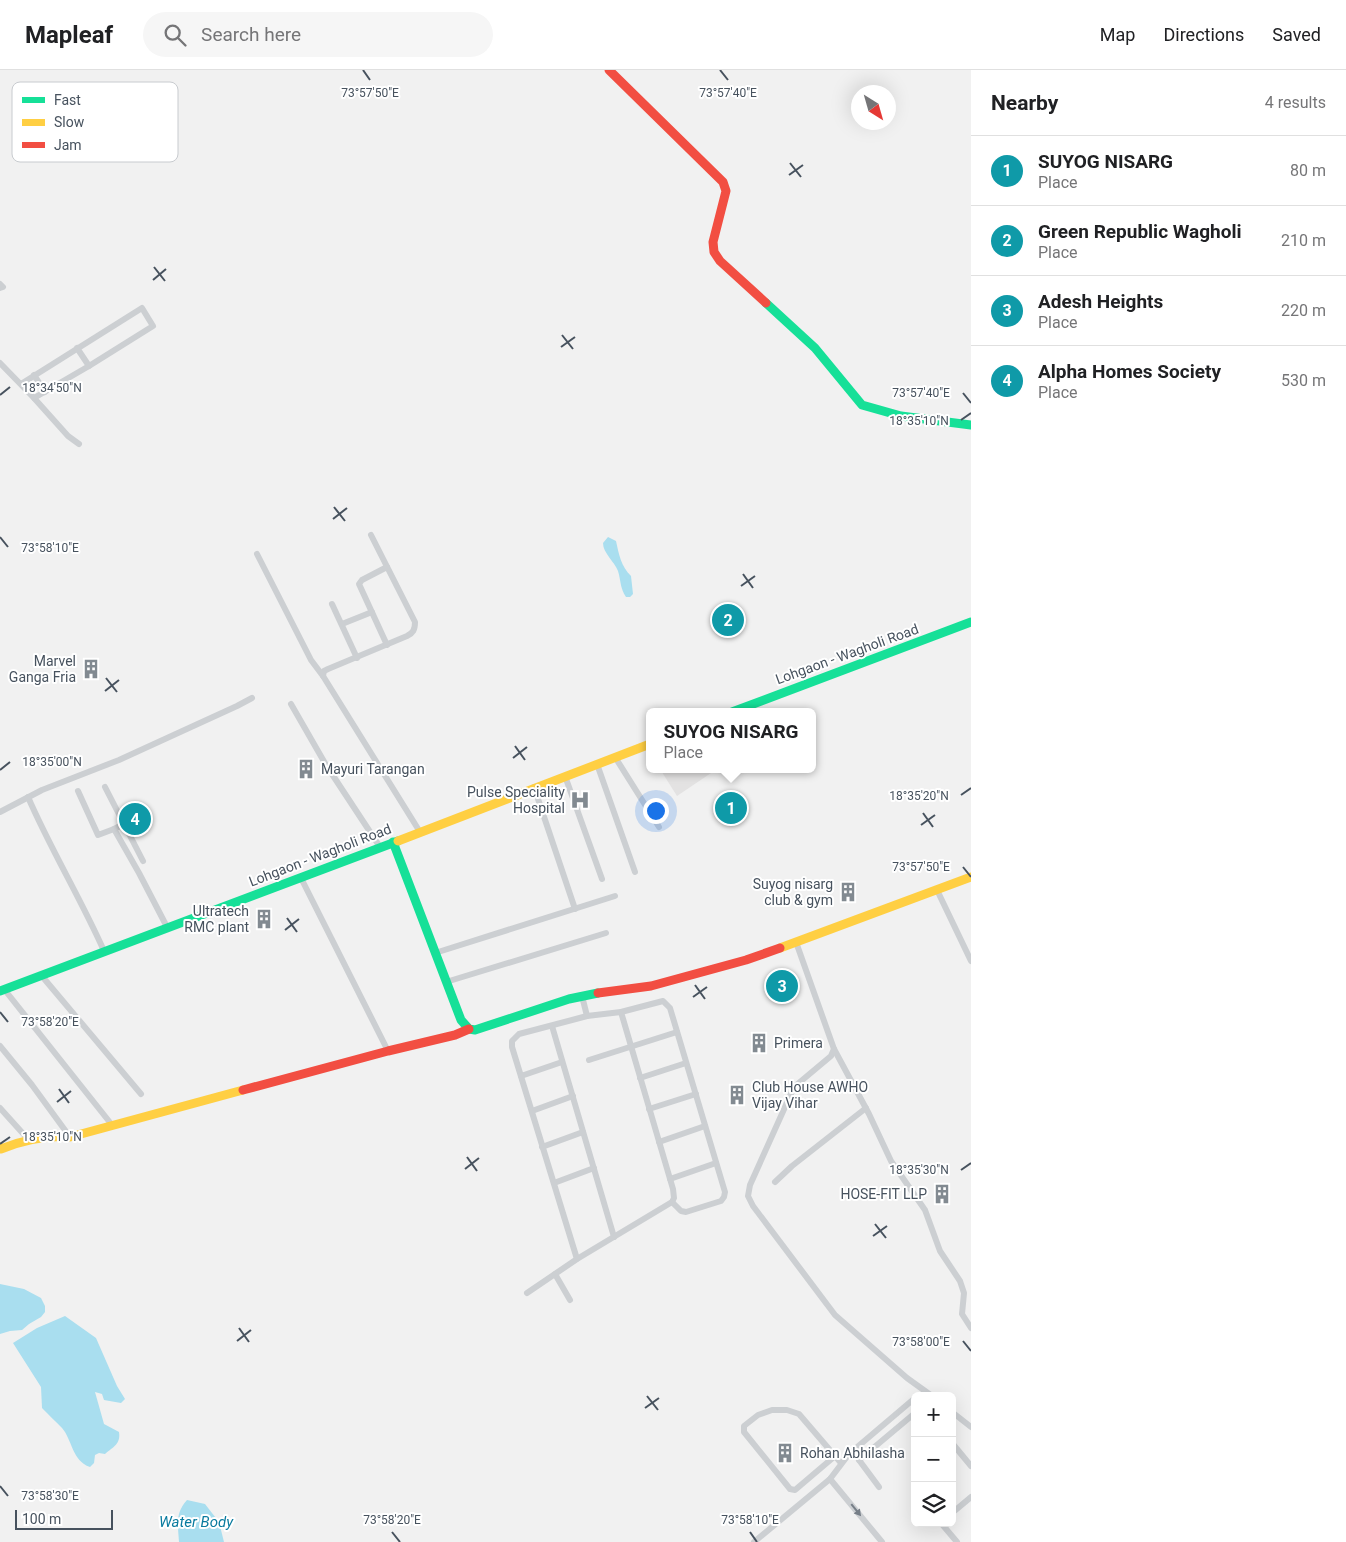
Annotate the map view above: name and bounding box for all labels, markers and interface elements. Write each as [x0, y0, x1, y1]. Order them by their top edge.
search box [143, 12, 493, 57]
text: Mapleaf [25, 21, 113, 49]
icon: search [161, 21, 189, 49]
text: Search here [201, 23, 301, 46]
text: Map [1100, 24, 1135, 45]
text: Directions [1163, 24, 1244, 45]
text: Saved [1272, 24, 1321, 45]
legend [12, 82, 178, 162]
north arrow [851, 85, 896, 130]
text: 73°57'50"E [341, 86, 399, 100]
text: 73°57'40"E [699, 86, 757, 100]
text: Nearby [991, 91, 1058, 115]
text: Fast [54, 92, 81, 108]
text: 4 results [1265, 93, 1326, 112]
text: Slow [54, 114, 85, 130]
text: Jam [54, 137, 82, 153]
text: SUYOG NISARG [1038, 150, 1173, 173]
text: 1 [1002, 161, 1012, 180]
text: 80 m [1290, 161, 1326, 180]
text: Place [1038, 173, 1078, 192]
text: Green Republic Wagholi [1038, 220, 1242, 243]
text: 2 [1002, 231, 1012, 250]
text: 210 m [1281, 231, 1326, 250]
text: Place [1038, 243, 1078, 262]
text: Adesh Heights [1038, 290, 1163, 313]
text: 3 [1002, 301, 1012, 320]
text: 220 m [1281, 301, 1326, 320]
text: Place [1038, 313, 1078, 332]
text: Alpha Homes Society [1038, 360, 1221, 383]
text: 4 [1002, 371, 1012, 390]
text: 530 m [1281, 371, 1326, 390]
text: 18°34'50"N [22, 381, 82, 395]
text: Place [1038, 383, 1078, 402]
text: 73°57'40"E [892, 386, 950, 400]
text: 18°35'10"N [889, 414, 949, 428]
text: 73°58'10"E [21, 541, 79, 555]
pin: 2 [712, 601, 744, 639]
street label: Lohgaon - Wagholi Road [773, 621, 921, 687]
place label: Marvel Ganga Fria [9, 653, 76, 685]
building icon: Marvel Ganga Fria [80, 658, 102, 680]
popup [646, 708, 816, 773]
text: SUYOG NISARG [663, 720, 799, 743]
text: Place [663, 743, 703, 762]
text: 18°35'00"N [22, 755, 82, 769]
building icon: Mayuri Tarangan [295, 758, 317, 780]
place label: Mayuri Tarangan [321, 761, 425, 777]
place label: Pulse Speciality Hospital [467, 784, 565, 816]
hospital icon: Pulse Speciality Hospital [569, 789, 591, 811]
pin: 1 [715, 789, 747, 827]
text: 18°35'20"N [889, 789, 949, 803]
your location [643, 798, 669, 824]
pin: 4 [119, 800, 151, 838]
street label: Lohgaon - Wagholi Road [247, 820, 393, 890]
text: 73°57'50"E [892, 860, 950, 874]
place label: Suyog nisarg club & gym [753, 876, 833, 908]
building icon: Suyog nisarg club & gym [837, 881, 859, 903]
place label: Ultratech RMC plant [184, 903, 249, 935]
building icon: Ultratech RMC plant [253, 908, 275, 930]
pin: 3 [766, 967, 798, 1005]
text: 73°58'20"E [21, 1015, 79, 1029]
building icon: Primera [748, 1032, 770, 1054]
place label: Primera [774, 1035, 823, 1051]
place label: Club House AWHO Vijay Vihar [752, 1079, 868, 1111]
building icon: Club House AWHO Vijay Vihar [726, 1084, 748, 1106]
text: 18°35'10"N [22, 1130, 82, 1144]
text: 18°35'30"N [889, 1163, 949, 1177]
building icon: HOSE-FIT LLP [931, 1183, 953, 1205]
place label: HOSE-FIT LLP [840, 1186, 927, 1202]
text: 73°58'00"E [892, 1335, 950, 1349]
map controls [911, 1392, 956, 1527]
button: + [911, 1392, 956, 1437]
button: − [911, 1437, 956, 1482]
building icon: Rohan Abhilasha [774, 1442, 796, 1464]
place label: Rohan Abhilasha [800, 1445, 905, 1461]
button: layers [911, 1482, 956, 1527]
text: 73°58'30"E [21, 1489, 79, 1503]
one-way arrow [850, 1504, 861, 1517]
scale bar [15, 1507, 112, 1530]
text: 100 m [22, 1511, 61, 1527]
water label: Water Body [159, 1513, 234, 1531]
text: 73°58'20"E [363, 1513, 421, 1527]
text: 73°58'10"E [721, 1513, 779, 1527]

